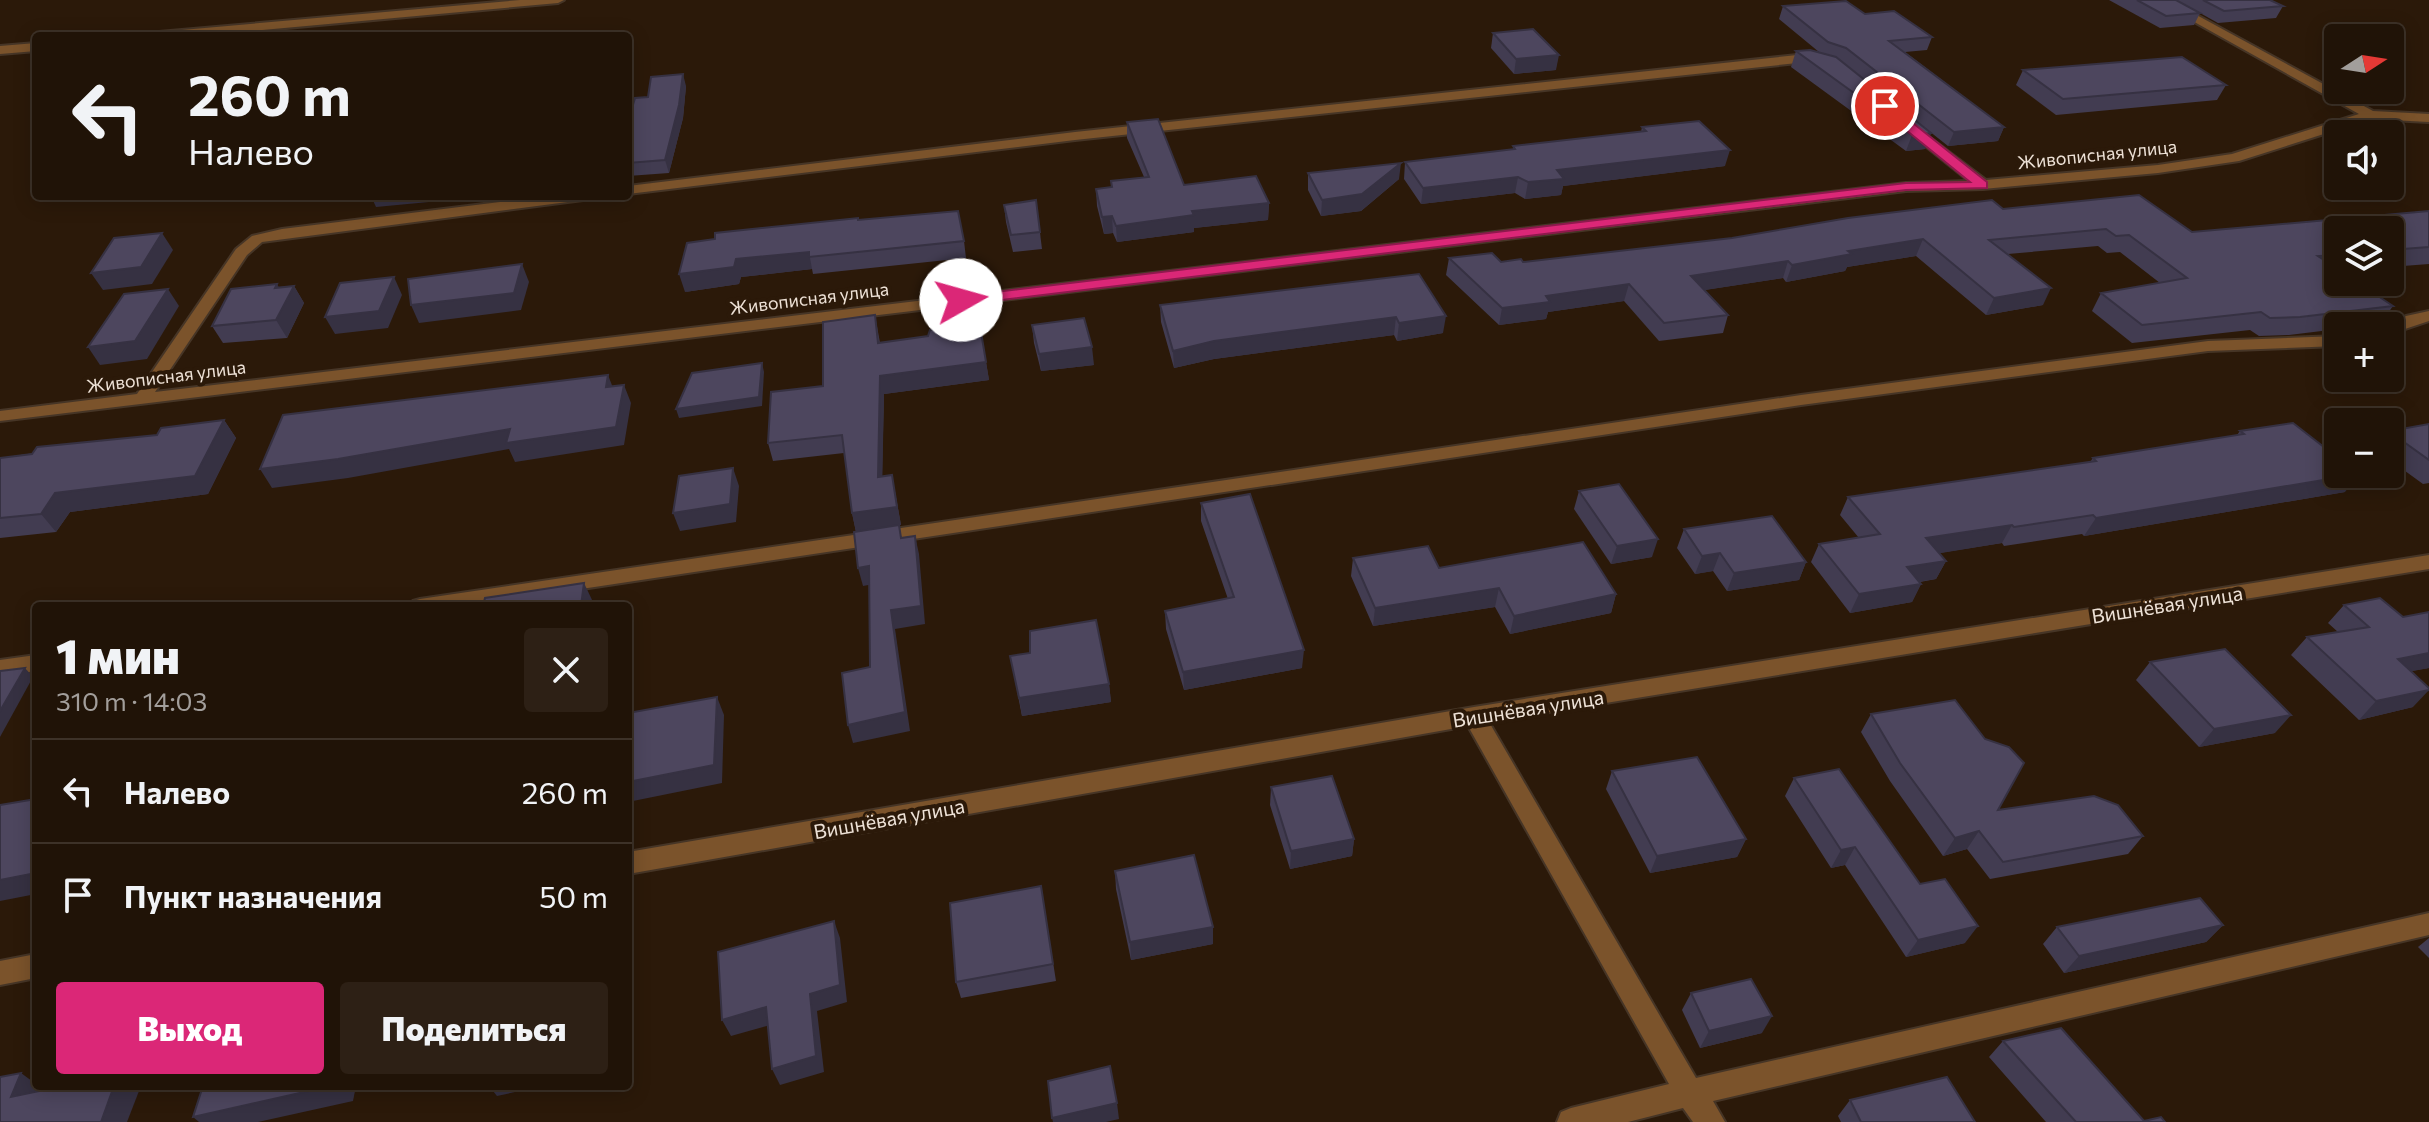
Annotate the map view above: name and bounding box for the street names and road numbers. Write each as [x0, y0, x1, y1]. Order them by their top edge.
street label: Живописная улица [2016, 135, 2178, 173]
street label: Живописная улица [728, 277, 890, 319]
street label: Живописная улица [85, 355, 247, 397]
street label: Вишнёвая улица [2090, 580, 2244, 628]
street label: Вишнёвая улица [1451, 684, 1605, 732]
street label: Вишнёвая улица [812, 793, 966, 843]

